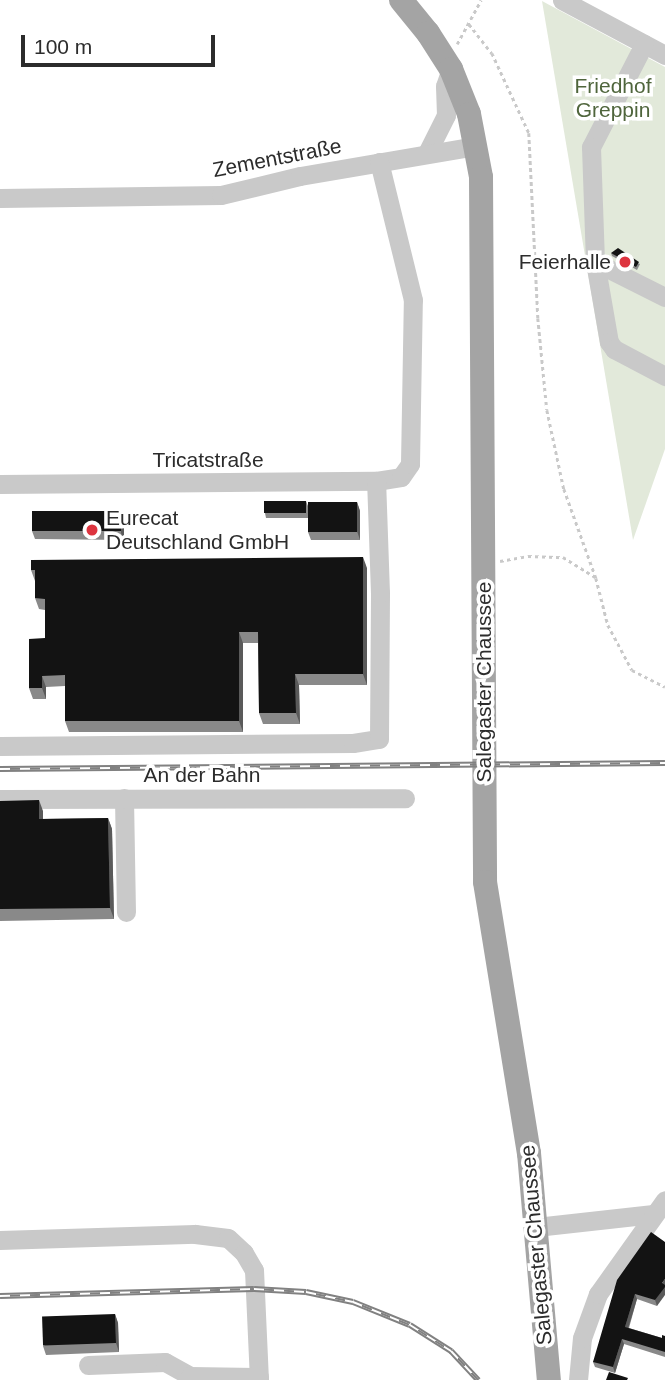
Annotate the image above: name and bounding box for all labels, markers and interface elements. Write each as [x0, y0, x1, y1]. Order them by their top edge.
scale bar [24, 21, 219, 65]
text: 100 m [34, 35, 92, 58]
park label: Friedhof Greppin [574, 73, 652, 123]
street label: Zementstraße [210, 133, 344, 183]
place label: Feierhalle [519, 249, 611, 275]
marker: Feierhalle [617, 254, 633, 270]
street label: Tricatstraße [152, 447, 264, 473]
place label: Eurecat Deutschland GmbH [106, 505, 289, 555]
marker: Eurecat Deutschland GmbH [84, 522, 100, 538]
street label: Salegaster Chaussee [471, 582, 497, 782]
street label: An der Bahn [144, 762, 260, 788]
street label: Salegaster Chaussee [515, 1144, 557, 1346]

